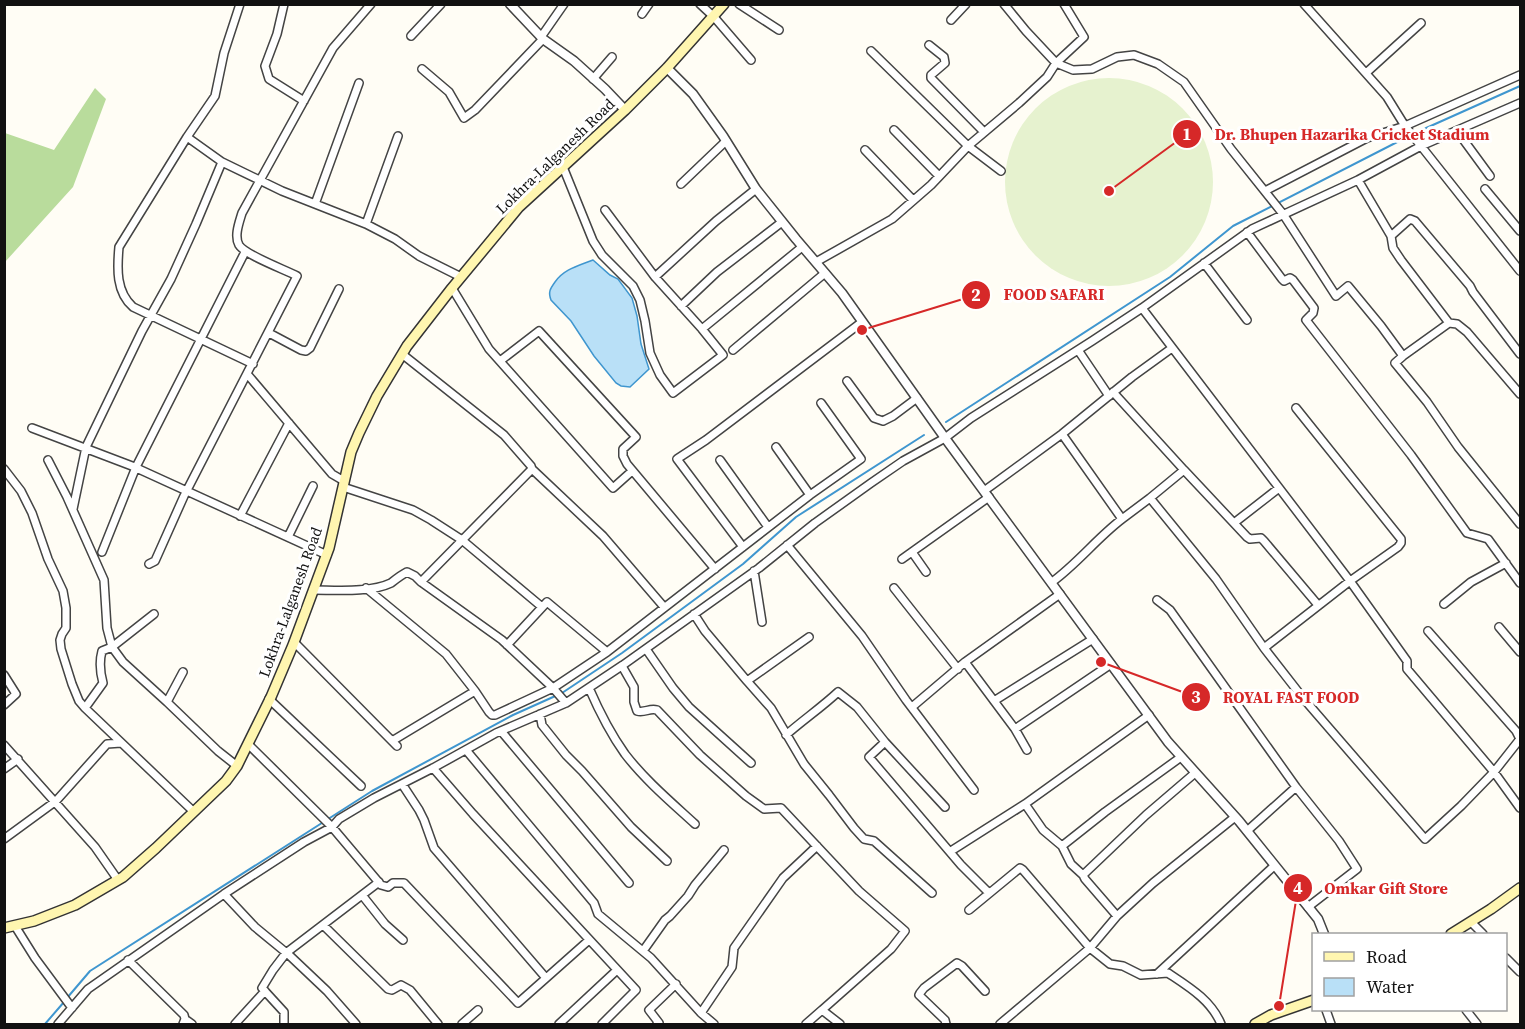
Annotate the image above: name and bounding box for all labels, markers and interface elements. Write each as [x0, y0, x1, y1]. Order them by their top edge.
street label: Lokhra-Lalganesh Road [491, 93, 620, 218]
callout: Dr. Bhupen Hazarika Cricket Stadium [1172, 117, 1501, 151]
text: 1 [1182, 121, 1192, 146]
text: Dr. Bhupen Hazarika Cricket Stadium [1214, 123, 1490, 145]
callout: FOOD SAFARI [961, 278, 1116, 312]
text: 2 [971, 282, 981, 307]
text: FOOD SAFARI [1004, 283, 1104, 305]
street label: Lokhra-Lalganesh Road [253, 524, 327, 680]
callout: ROYAL FAST FOOD [1181, 680, 1371, 714]
text: 3 [1191, 684, 1201, 709]
text: ROYAL FAST FOOD [1223, 686, 1359, 708]
callout: Omkar Gift Store [1283, 871, 1460, 905]
text: 4 [1293, 875, 1303, 900]
text: Omkar Gift Store [1324, 877, 1448, 899]
legend [1312, 933, 1507, 1011]
text: Road [1366, 944, 1407, 969]
text: Water [1366, 974, 1414, 999]

